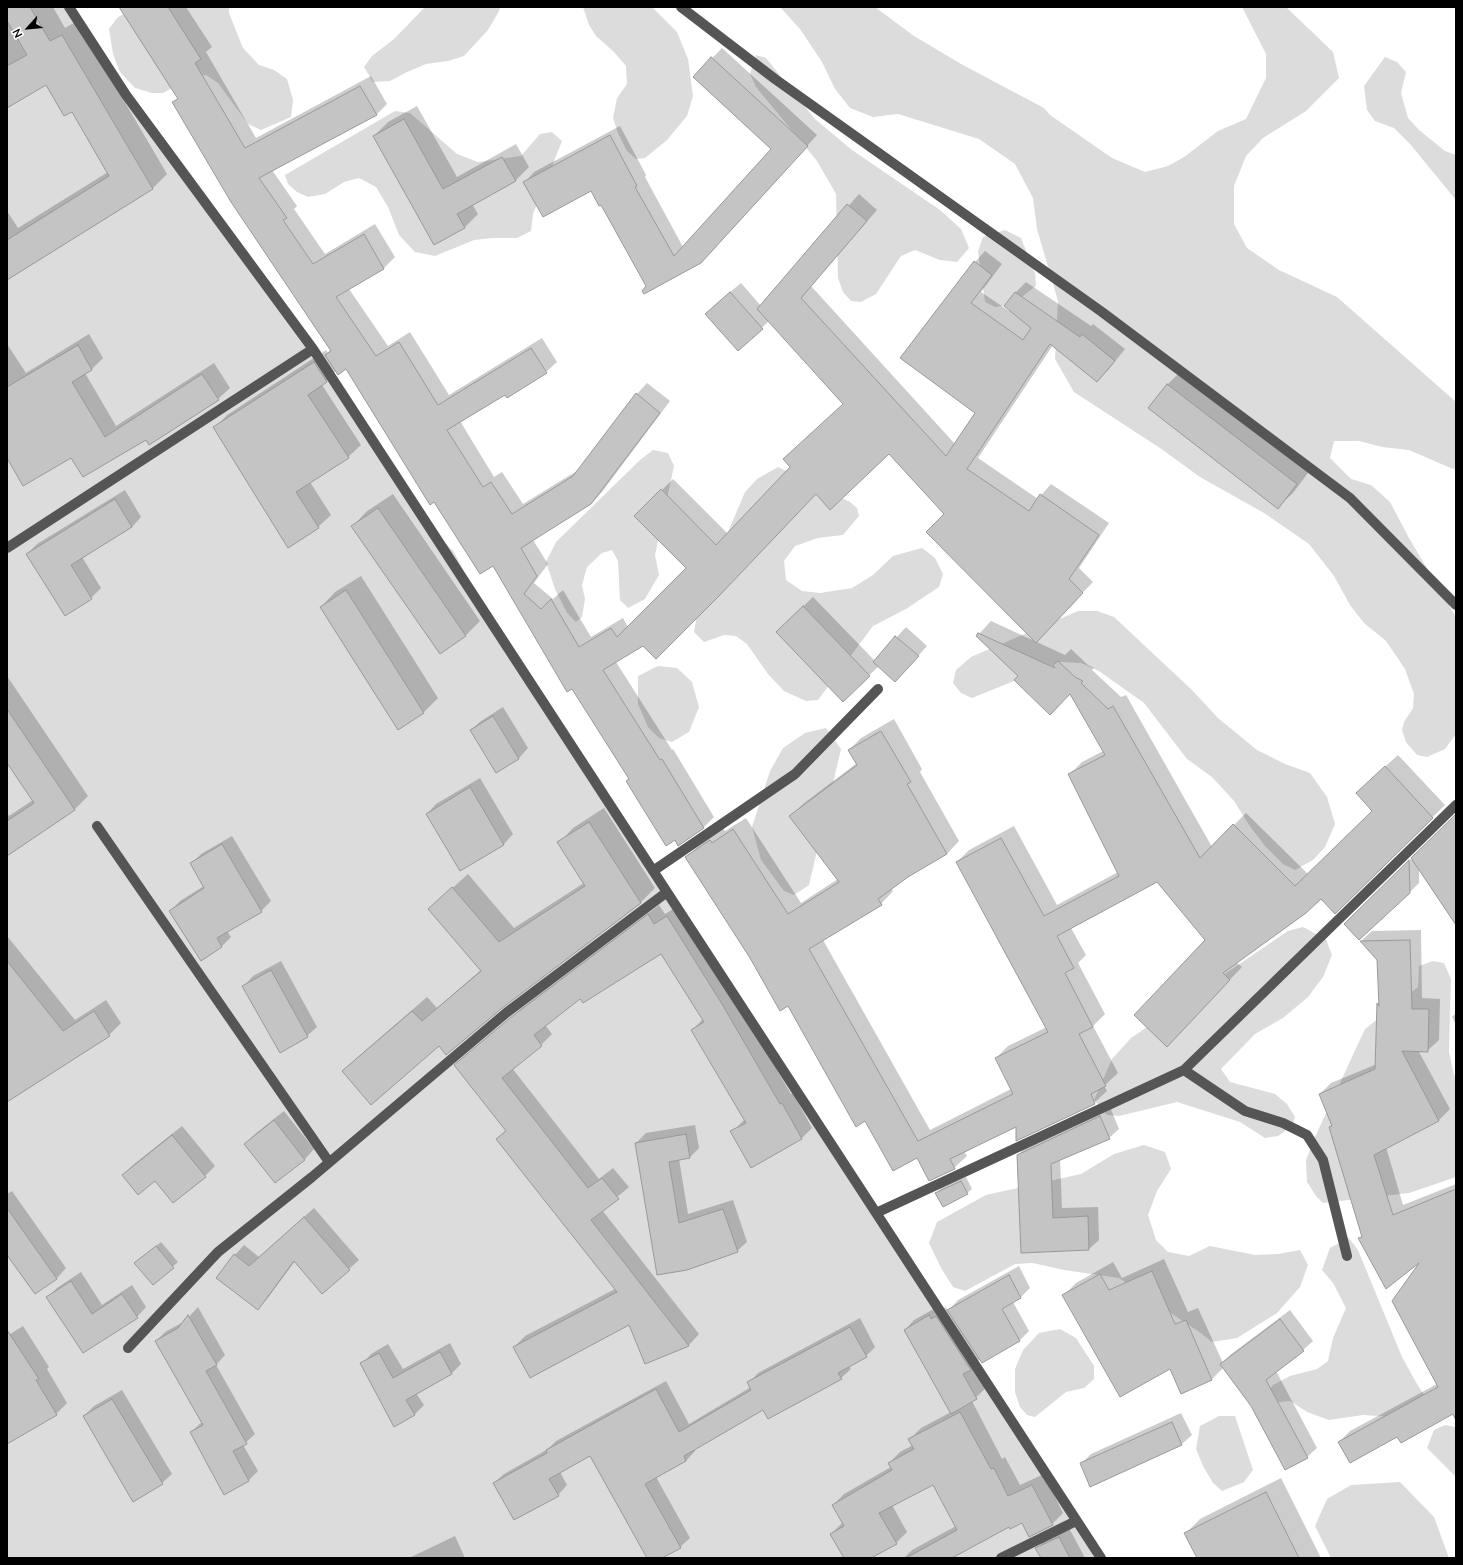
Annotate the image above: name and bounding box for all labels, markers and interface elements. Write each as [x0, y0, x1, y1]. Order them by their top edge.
north arrow [8, 8, 48, 48]
text: N [9, 27, 25, 40]

